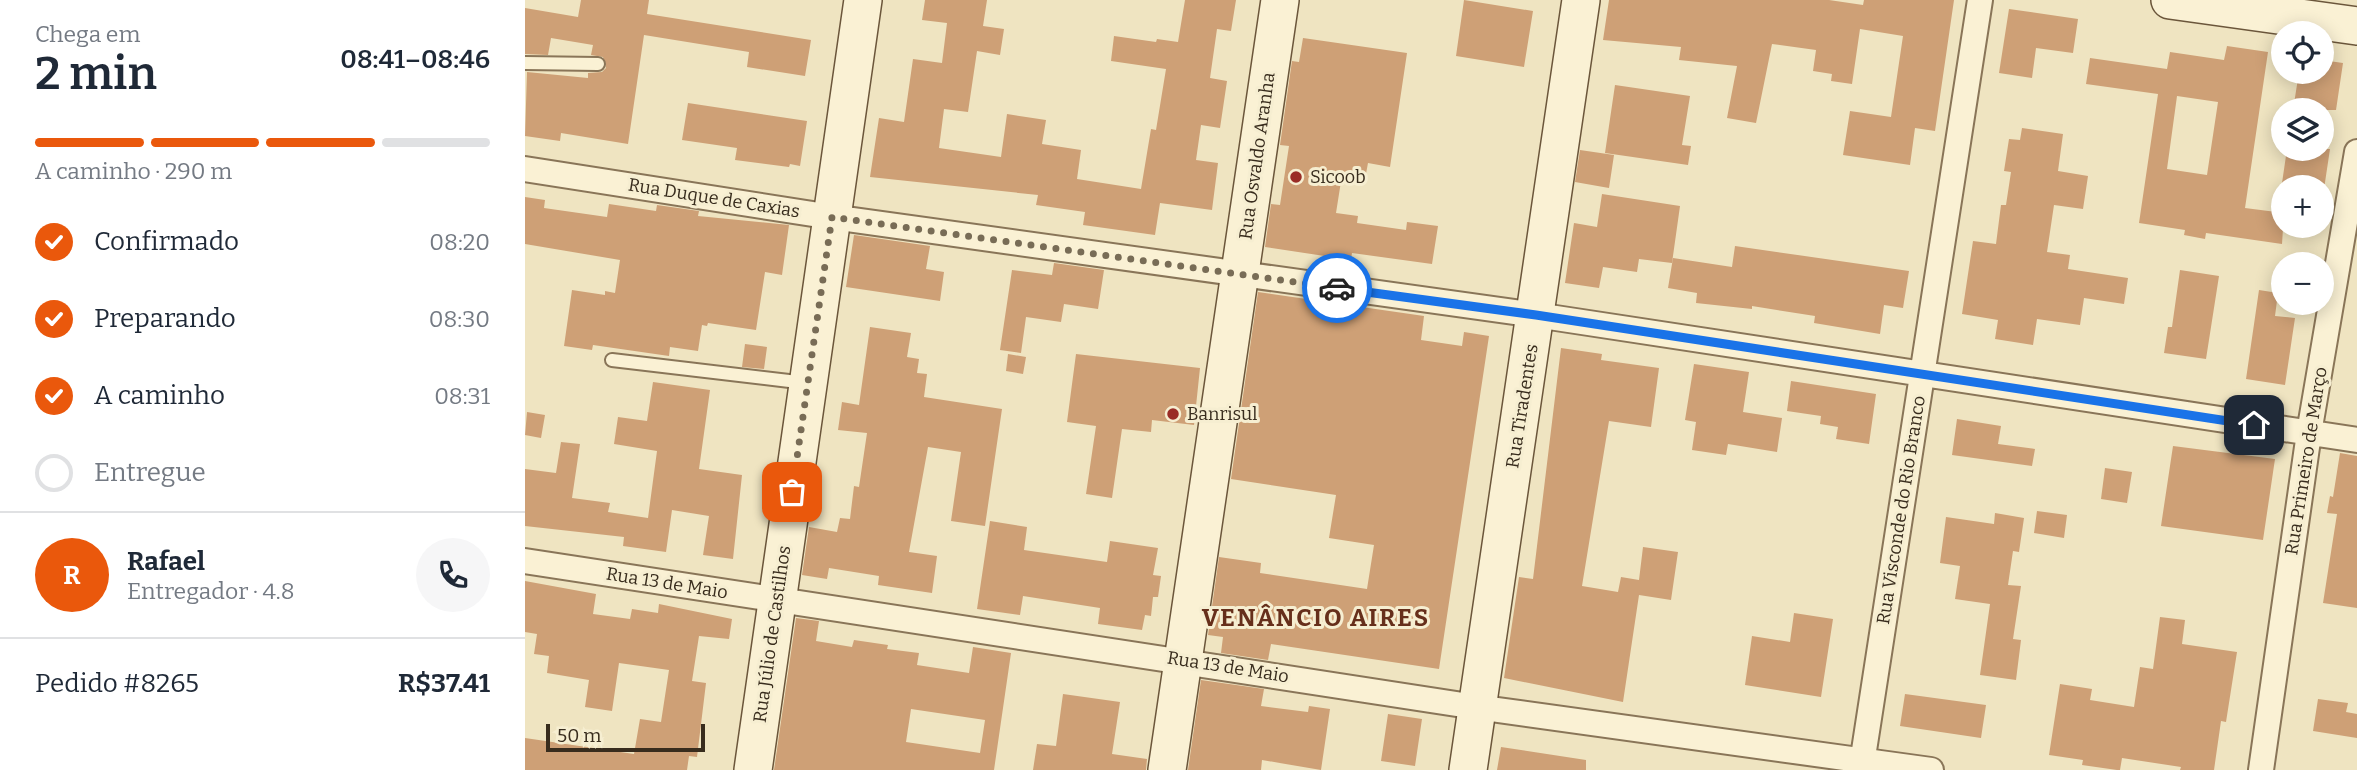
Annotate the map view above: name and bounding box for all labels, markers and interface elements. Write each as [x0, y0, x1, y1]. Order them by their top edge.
text: Chega em [35, 20, 140, 48]
map controls [2271, 21, 2334, 315]
button: locate [2271, 21, 2334, 84]
text: 08:41–08:46 [340, 44, 490, 75]
text: 2 min [35, 46, 157, 101]
street label: Rua Osvaldo Aranha [1234, 71, 1280, 241]
button: layers [2271, 98, 2334, 161]
text: A caminho · 290 m [35, 157, 232, 185]
place label: Sicoob [1310, 166, 1366, 188]
marker: Sicoob [1288, 169, 1304, 185]
street label: Rua Duque de Caxias [627, 174, 801, 222]
button: + [2271, 175, 2334, 238]
icon: check [35, 223, 73, 261]
text: Confirmado [94, 226, 239, 257]
text: 08:20 [429, 228, 490, 256]
button: − [2271, 252, 2334, 315]
courier [1302, 253, 1372, 323]
icon: car [1318, 269, 1356, 307]
icon: check [35, 300, 73, 338]
text: Preparando [94, 303, 236, 334]
text: 08:30 [429, 305, 490, 333]
street label: Rua Tiradentes [1501, 342, 1543, 470]
street label: Rua Primeiro de Março [2280, 365, 2332, 557]
icon: check [35, 377, 73, 415]
text: A caminho [94, 380, 225, 411]
text: 08:31 [434, 382, 490, 410]
street label: Rua Visconde do Rio Branco [1872, 394, 1930, 626]
pin [2224, 395, 2284, 455]
place label: Banrisul [1187, 403, 1257, 425]
marker: Banrisul [1165, 406, 1181, 422]
icon: home [2235, 406, 2273, 444]
text: Entregue [94, 457, 206, 488]
pin [762, 462, 822, 522]
icon: bag [773, 473, 811, 511]
button: phone [416, 538, 490, 612]
street label: Rua Júlio de Castilhos [749, 544, 795, 724]
text: Rafael [127, 546, 205, 577]
text: R [63, 560, 81, 591]
street label: Rua 13 de Maio [605, 563, 729, 603]
text: Entregador · 4.8 [127, 577, 295, 605]
district label: VENÂNCIO AIRES [1202, 603, 1430, 632]
street label: Rua 13 de Maio [1166, 647, 1290, 687]
text: Pedido #8265 [35, 668, 199, 699]
text: R$37.41 [398, 668, 490, 699]
scale bar [546, 721, 705, 753]
text: 50 m [557, 724, 601, 747]

